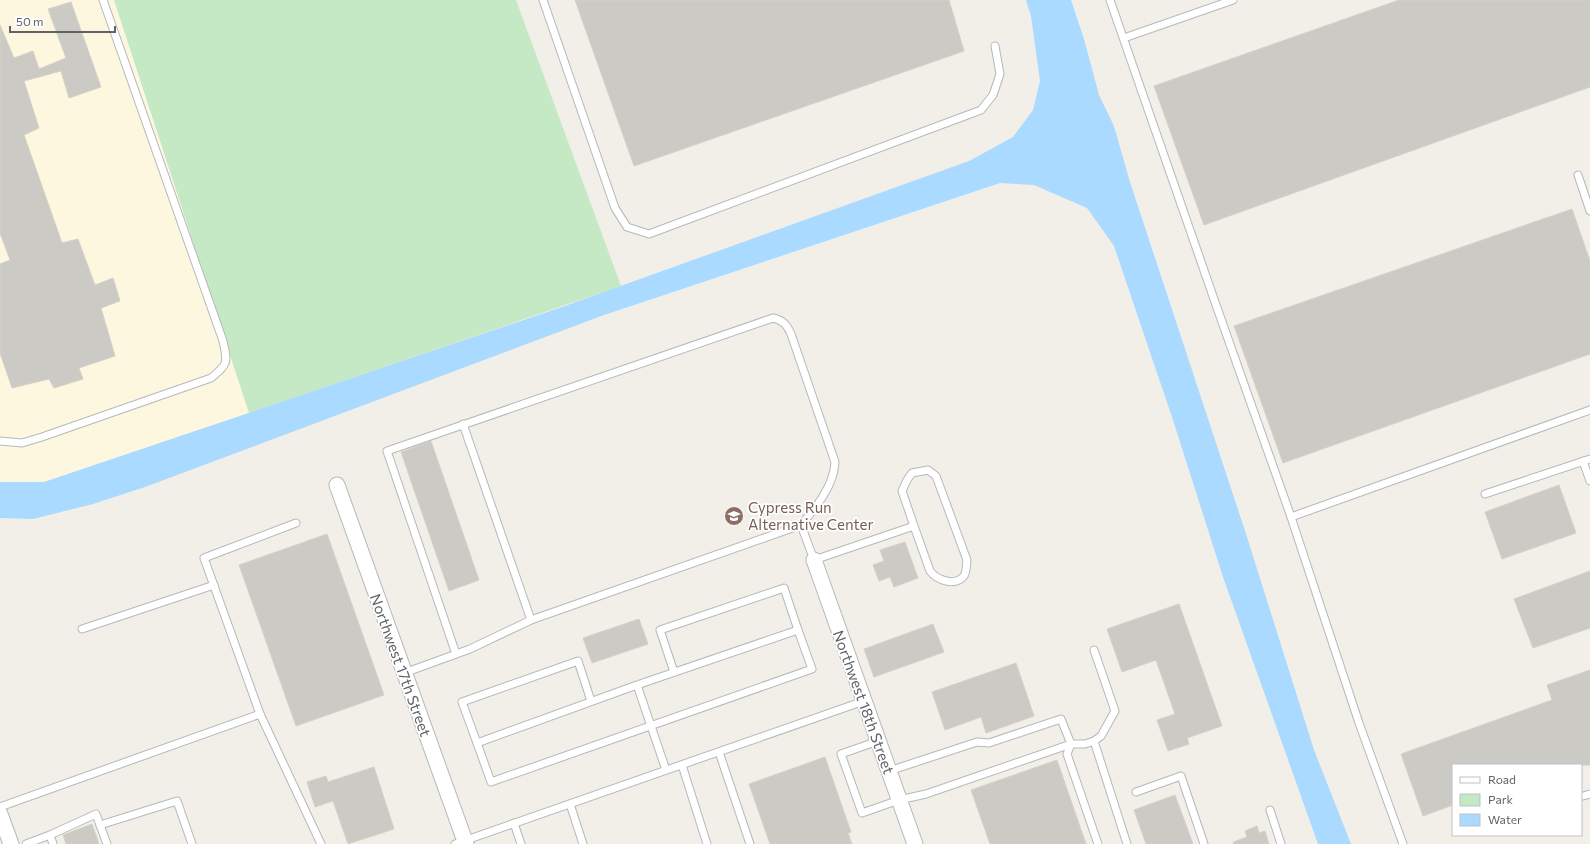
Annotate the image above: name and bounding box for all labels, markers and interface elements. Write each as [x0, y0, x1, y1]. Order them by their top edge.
scale bar [10, 8, 115, 34]
text: 50 m [16, 14, 44, 28]
place label: Cypress Run Alternative Center [748, 498, 874, 533]
school or university icon: Cypress Run Alternative Center [723, 505, 745, 527]
street label: Northwest 17th Street [367, 591, 435, 739]
street label: Northwest 18th Street [830, 628, 898, 776]
legend [1452, 764, 1582, 836]
text: Road [1488, 772, 1516, 786]
text: Park [1488, 792, 1514, 806]
text: Water [1488, 812, 1522, 826]

